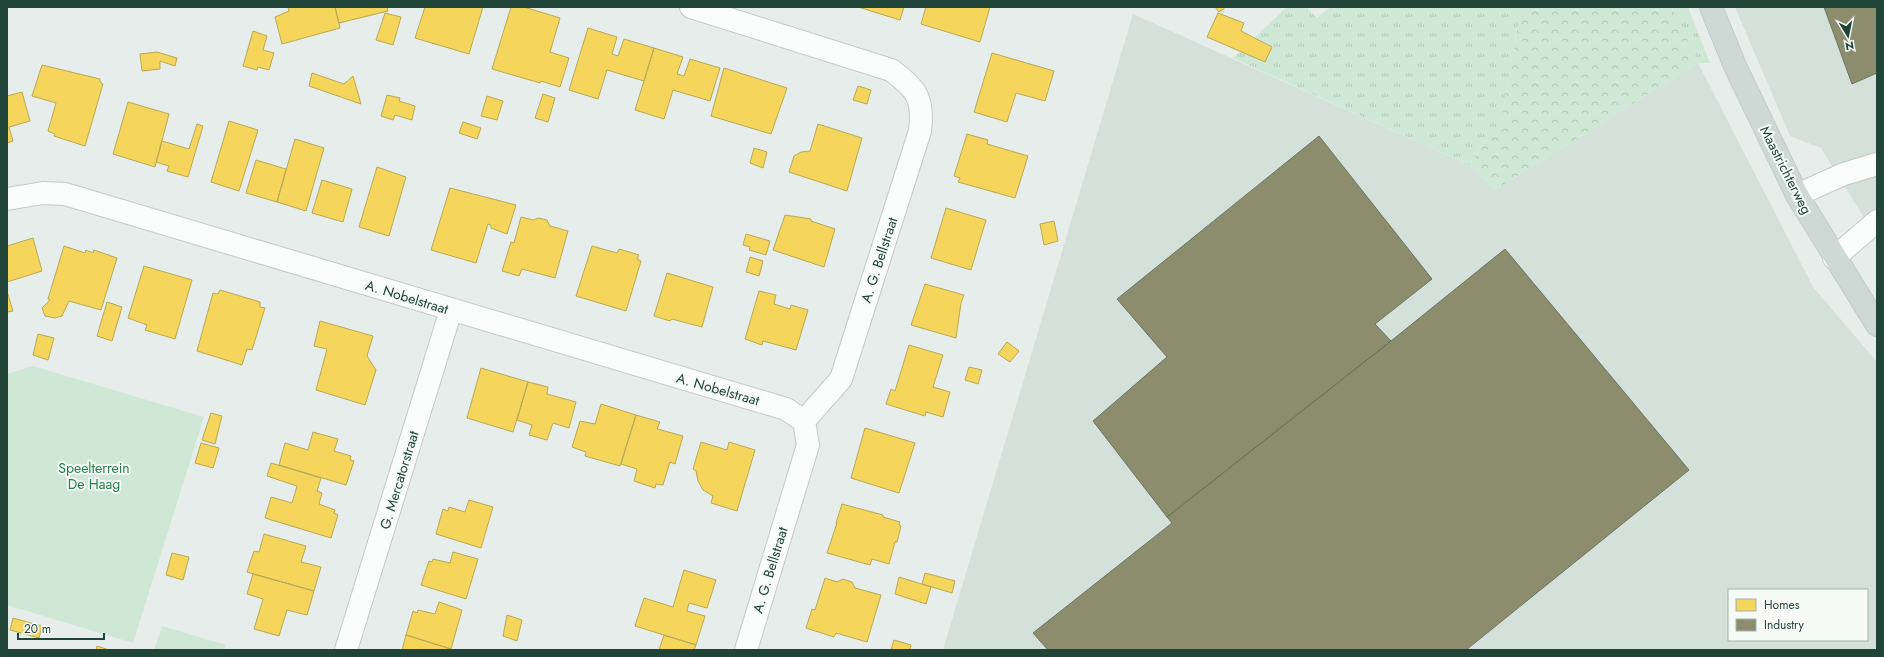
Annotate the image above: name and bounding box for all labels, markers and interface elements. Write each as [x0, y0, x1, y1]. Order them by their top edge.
north arrow [1828, 16, 1868, 56]
text: N [1844, 37, 1855, 54]
street label: Maastrichterweg [1755, 122, 1817, 218]
street label: A. G. Bellstraat [856, 214, 902, 305]
street label: A. Nobelstraat [363, 275, 451, 319]
street label: A. Nobelstraat [674, 368, 763, 411]
street label: G. Mercatorstraat [375, 428, 424, 532]
park label: Speelterrein De Haag [58, 458, 130, 494]
street label: A. G. Bellstraat [747, 524, 793, 615]
legend [1728, 589, 1868, 641]
text: Homes [1764, 596, 1800, 614]
scale bar [18, 615, 104, 641]
text: Industry [1764, 616, 1805, 634]
text: 20 m [24, 620, 51, 638]

